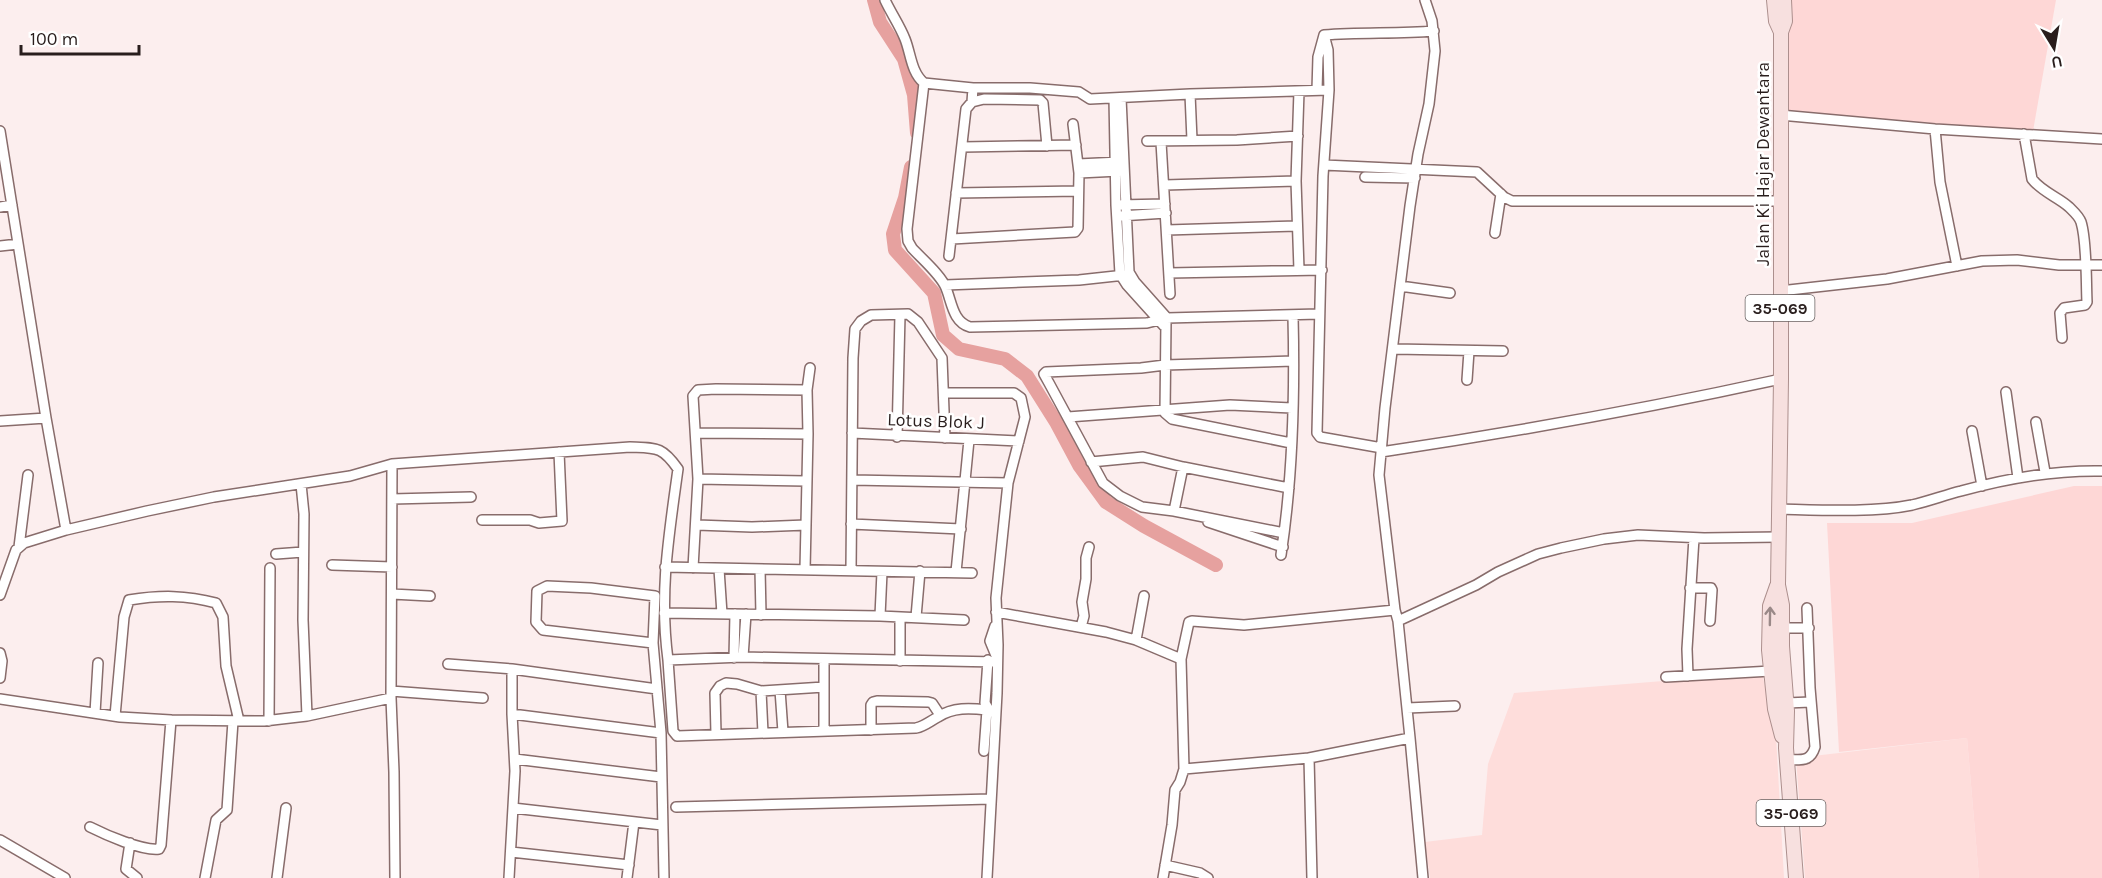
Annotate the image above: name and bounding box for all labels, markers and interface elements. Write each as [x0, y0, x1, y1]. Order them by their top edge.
scale bar [21, 18, 140, 56]
north arrow [2024, 18, 2084, 78]
text: 100 m [30, 28, 78, 50]
text: U [2050, 52, 2064, 73]
street label: Jalan Ki Hajar Dewantara [1752, 62, 1774, 266]
road number: 35-069 [1746, 295, 1814, 321]
street label: Lotus Blok J [887, 408, 985, 434]
one-way arrow [1764, 607, 1776, 627]
road number: 35-069 [1756, 800, 1826, 826]

